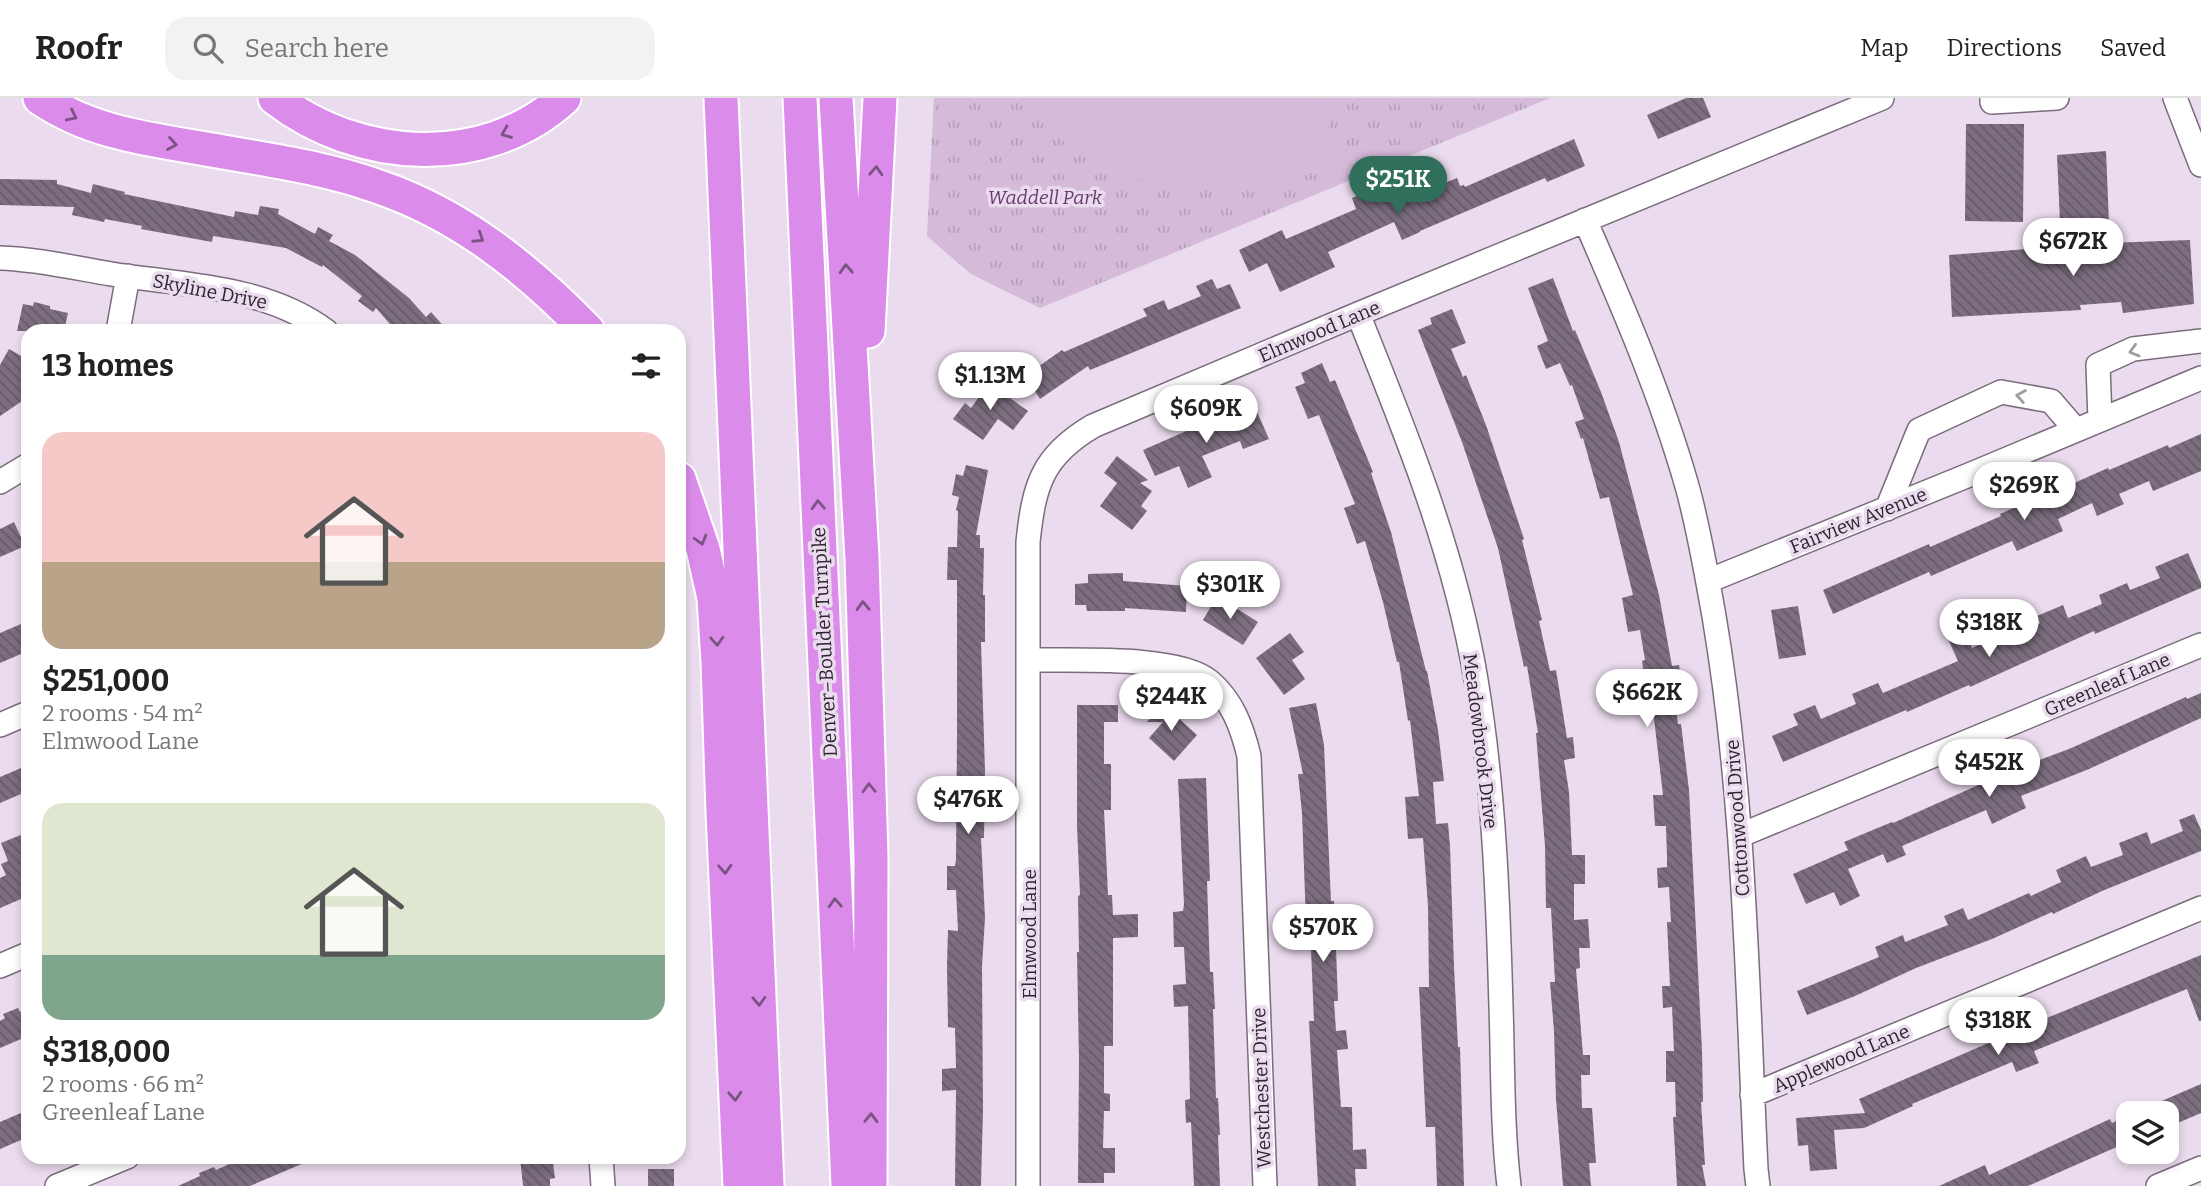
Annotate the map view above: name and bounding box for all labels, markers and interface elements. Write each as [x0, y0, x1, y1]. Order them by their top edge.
search box [165, 17, 655, 80]
text: Roofr [35, 28, 123, 68]
icon: search [189, 29, 227, 67]
text: Search here [245, 33, 389, 64]
text: Map [1860, 34, 1909, 62]
text: Directions [1947, 34, 2062, 62]
text: Saved [2100, 34, 2166, 62]
one-way arrow [65, 108, 77, 122]
one-way arrow [501, 124, 513, 138]
one-way arrow [166, 136, 178, 151]
pin: $251K [1349, 156, 1447, 216]
one-way arrow [868, 165, 883, 176]
text: $251K [1365, 165, 1431, 193]
park label: Waddell Park [988, 186, 1103, 209]
pin: $672K [2024, 218, 2122, 278]
text: $672K [2039, 227, 2107, 255]
one-way arrow [472, 229, 485, 242]
one-way arrow [838, 264, 853, 275]
street label: Skyline Drive [151, 269, 269, 314]
street label: Elmwood Lane [1255, 296, 1383, 367]
one-way arrow [2128, 343, 2140, 357]
icon: filters [627, 347, 665, 385]
text: 13 homes [42, 348, 174, 384]
pin: $1.13M [933, 352, 1047, 412]
text: $1.13M [954, 361, 1026, 389]
pin: $609K [1157, 386, 1255, 445]
one-way arrow [2015, 389, 2027, 404]
text: $609K [1170, 394, 1242, 422]
pin: $269K [1975, 462, 2073, 522]
text: $269K [1989, 471, 2059, 499]
icon: home [291, 478, 417, 604]
street label: Fairview Avenue [1786, 482, 1930, 558]
one-way arrow [810, 499, 825, 510]
street label: Denver–Boulder Turnpike [807, 527, 842, 757]
one-way arrow [692, 533, 707, 545]
pin: $301K [1181, 561, 1279, 621]
text: $301K [1196, 570, 1264, 598]
one-way arrow [855, 600, 871, 611]
pin: $318K [1940, 600, 2038, 659]
text: $318K [1956, 608, 2022, 636]
one-way arrow [709, 636, 724, 647]
street label: Greenleaf Lane [2041, 648, 2174, 721]
street label: Meadowbrook Drive [1458, 652, 1503, 830]
text: $251,000 [42, 663, 169, 699]
pin: $662K [1598, 670, 1696, 729]
pin: $244K [1122, 674, 1220, 733]
text: $662K [1612, 678, 1682, 706]
text: $244K [1135, 682, 1207, 710]
text: 2 rooms · 54 m² [42, 699, 203, 727]
text: Elmwood Lane [42, 727, 199, 755]
street label: Cottonwood Drive [1721, 739, 1754, 897]
pin: $452K [1940, 740, 2038, 799]
text: $452K [1954, 748, 2024, 776]
pin: $476K [919, 776, 1017, 836]
one-way arrow [861, 783, 876, 794]
text: $476K [933, 785, 1003, 813]
icon: home [291, 849, 417, 975]
one-way arrow [718, 863, 733, 874]
street label: Elmwood Lane [1018, 869, 1041, 999]
one-way arrow [828, 898, 843, 909]
pin: $570K [1274, 904, 1372, 964]
text: $570K [1288, 913, 1358, 941]
one-way arrow [751, 996, 766, 1007]
pin: $318K [1949, 998, 2047, 1057]
text: $318K [1965, 1006, 2031, 1034]
street label: Westchester Drive [1247, 1007, 1276, 1169]
street label: Applewood Lane [1769, 1019, 1913, 1098]
text: $318,000 [42, 1034, 170, 1070]
text: 2 rooms · 66 m² [42, 1070, 204, 1098]
one-way arrow [728, 1091, 743, 1102]
text: Greenleaf Lane [42, 1098, 205, 1126]
map controls [2116, 1101, 2179, 1164]
button: layers [2116, 1101, 2179, 1164]
one-way arrow [863, 1112, 879, 1123]

